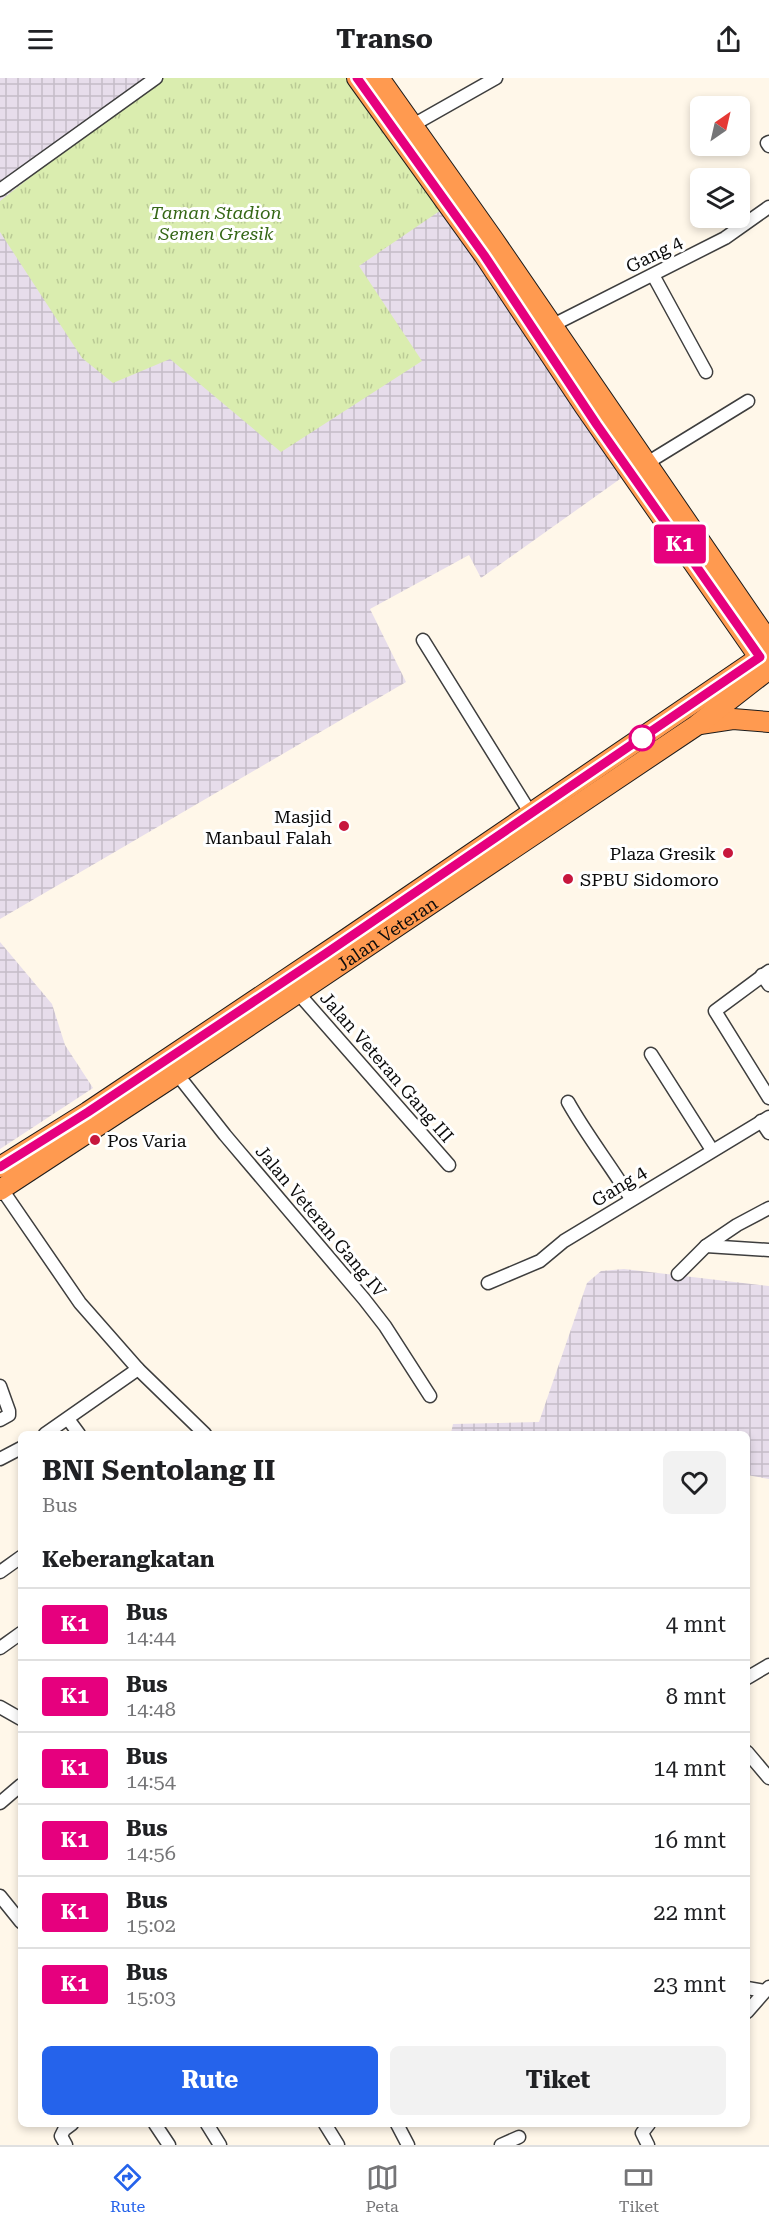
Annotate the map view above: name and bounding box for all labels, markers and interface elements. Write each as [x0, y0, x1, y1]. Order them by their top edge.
icon: menu [24, 23, 57, 56]
text: Transo [336, 23, 433, 55]
icon: share [712, 23, 745, 56]
north arrow [690, 96, 750, 156]
map controls [690, 96, 750, 228]
button: layers [690, 168, 750, 228]
park label: Taman Stadion Semen Gresik [150, 202, 282, 244]
street label: Gang 4 [622, 231, 686, 277]
line badge: K1 [653, 524, 707, 564]
text: K1 [666, 532, 694, 556]
unlabelled marker [629, 725, 655, 751]
place label: Masjid Manbaul Falah [205, 806, 332, 848]
marker: Masjid Manbaul Falah [337, 819, 351, 833]
place label: Plaza Gresik [610, 843, 716, 864]
marker: Plaza Gresik [721, 846, 735, 860]
place label: SPBU Sidomoro [580, 869, 719, 890]
marker: SPBU Sidomoro [561, 872, 575, 886]
street label: Jalan Veteran [332, 892, 442, 975]
street label: Jalan Veteran Gang III [316, 987, 458, 1147]
place label: Pos Varia [107, 1130, 187, 1151]
marker: Pos Varia [88, 1133, 102, 1147]
street label: Jalan Veteran Gang IV [251, 1141, 391, 1302]
street label: Gang 4 [588, 1161, 650, 1211]
button: heart [663, 1451, 726, 1514]
text: BNI Sentolang II [42, 1454, 275, 1487]
text: Bus [42, 1493, 77, 1517]
text: Keberangkatan [42, 1547, 214, 1572]
text: Bus [126, 1600, 168, 1625]
text: K1 [61, 1612, 89, 1636]
text: 4 mnt [666, 1612, 726, 1637]
text: 14:44 [126, 1625, 176, 1649]
text: Bus [126, 1672, 168, 1697]
text: K1 [61, 1684, 89, 1708]
text: 8 mnt [666, 1684, 726, 1709]
text: 14:48 [126, 1697, 176, 1721]
text: Bus [126, 1744, 168, 1769]
text: K1 [61, 1756, 89, 1780]
text: 14 mnt [653, 1756, 726, 1781]
text: 14:54 [126, 1769, 176, 1793]
text: Bus [126, 1816, 168, 1841]
text: K1 [61, 1828, 89, 1852]
text: 16 mnt [653, 1828, 726, 1853]
text: 14:56 [126, 1841, 176, 1865]
text: Bus [126, 1888, 168, 1913]
text: K1 [61, 1900, 89, 1924]
text: 22 mnt [653, 1900, 726, 1925]
text: 15:02 [126, 1913, 176, 1937]
text: Bus [126, 1960, 168, 1985]
text: K1 [61, 1972, 89, 1996]
text: 23 mnt [653, 1972, 726, 1997]
text: 15:03 [126, 1985, 176, 2009]
button: Rute [42, 2046, 378, 2115]
button: Tiket [390, 2046, 726, 2115]
tab: Rute [110, 2161, 145, 2216]
tab: Peta [365, 2161, 399, 2216]
tab: Tiket [619, 2161, 659, 2216]

